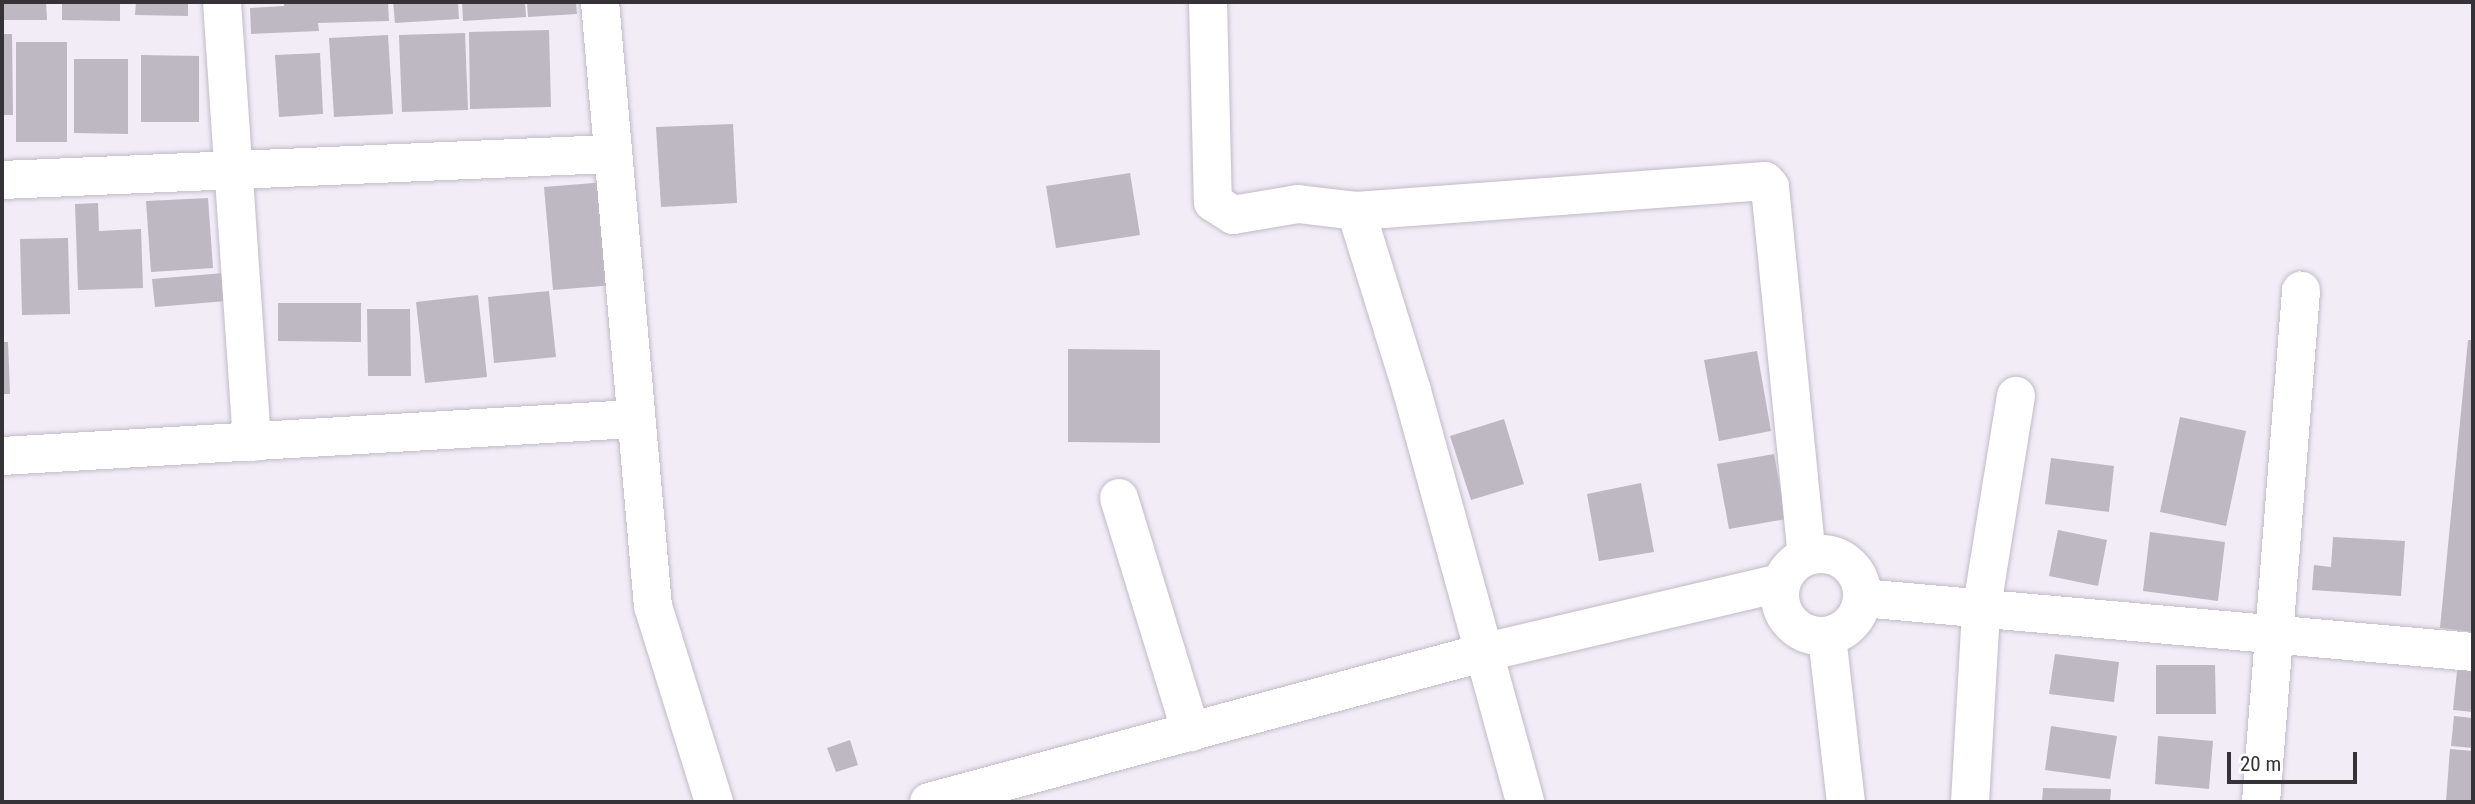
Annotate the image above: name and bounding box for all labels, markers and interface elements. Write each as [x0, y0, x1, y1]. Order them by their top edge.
scale bar [2230, 738, 2360, 782]
text: 20 m [2240, 752, 2281, 776]

